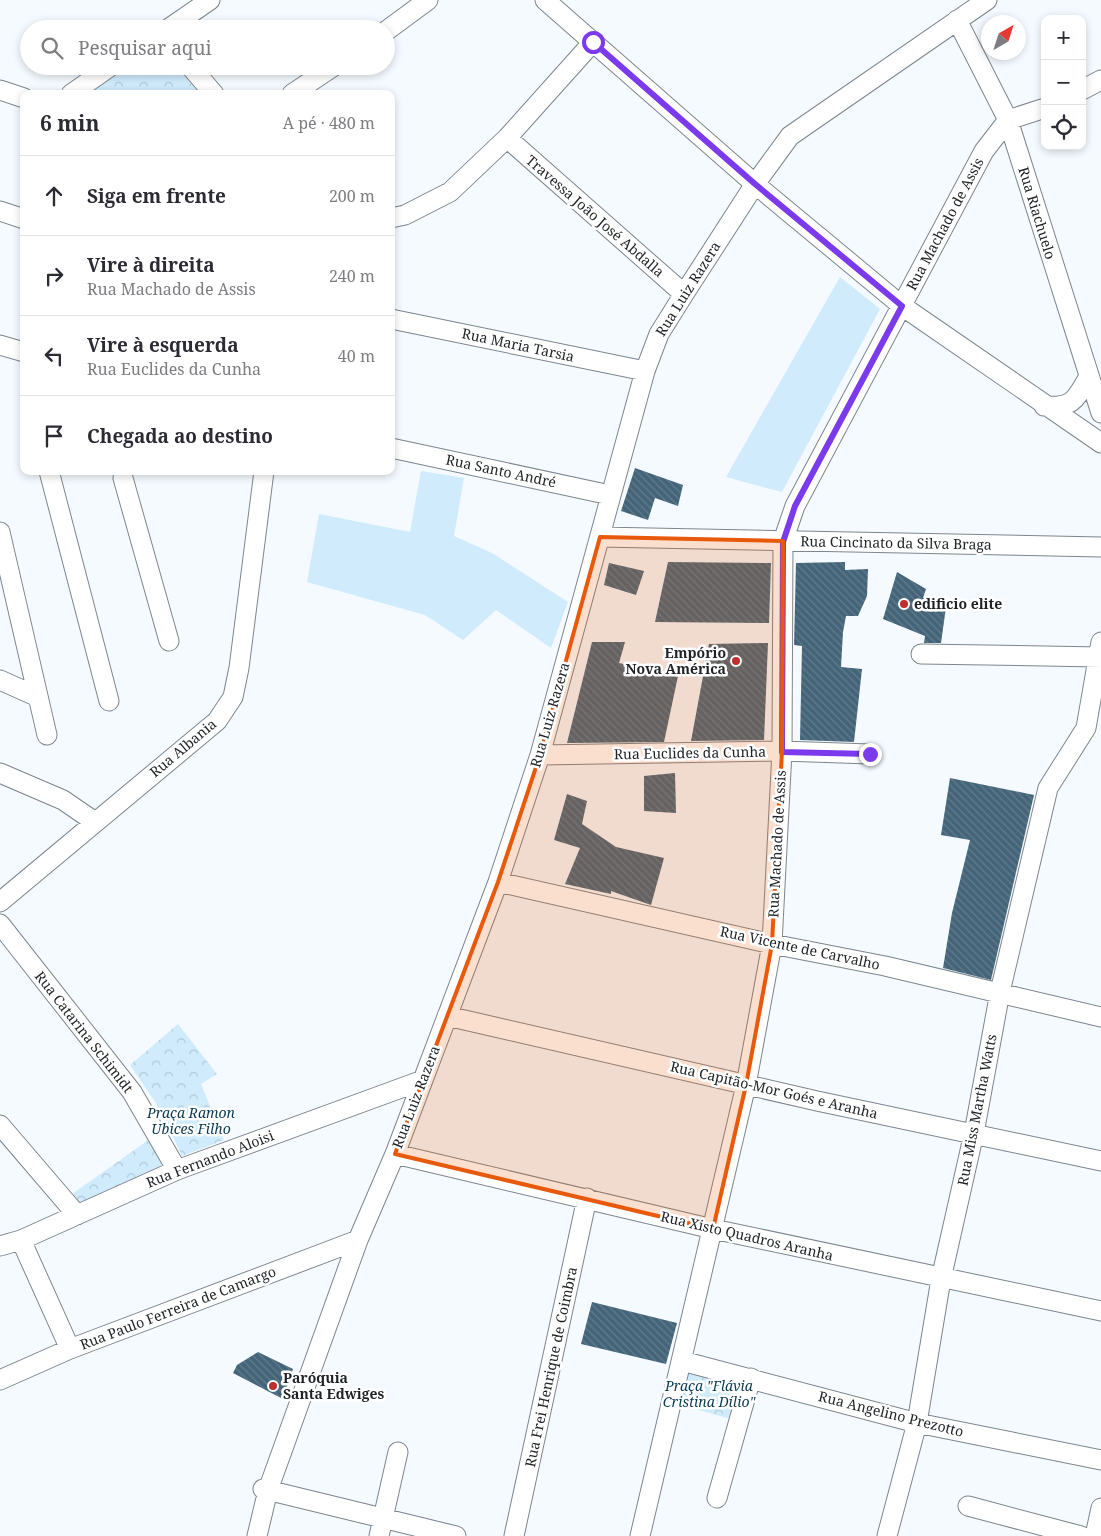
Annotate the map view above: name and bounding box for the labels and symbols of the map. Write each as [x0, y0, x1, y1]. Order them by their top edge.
north arrow [981, 15, 1026, 60]
route start [582, 31, 605, 54]
street label: Travessa João José Abdalla [522, 150, 669, 281]
street label: Rua Machado de Assis [902, 154, 988, 293]
street label: Rua Riachuelo [1014, 164, 1061, 261]
street label: Rua Luiz Razera [651, 238, 724, 340]
street label: Rua Maria Tarsia [460, 323, 576, 366]
street label: Rua Santo André [444, 450, 558, 491]
street label: Rua Cincinato da Silva Braga [800, 531, 992, 554]
place label: edificio elite [914, 594, 1002, 613]
marker: edificio elite [898, 598, 910, 610]
place label: Empório Nova América [625, 643, 726, 678]
marker: Empório Nova América [730, 655, 742, 667]
street label: Rua Luiz Razera [525, 660, 574, 770]
street label: Rua Albania [145, 714, 220, 781]
street label: Rua Euclides da Cunha [614, 742, 766, 763]
route end [859, 743, 882, 766]
street label: Rua Machado de Assis [763, 770, 790, 918]
street label: Rua Vicente de Carvalho [718, 921, 882, 974]
street label: Rua Catarina Schimidt [31, 967, 138, 1097]
street label: Rua Miss Martha Watts [952, 1032, 1001, 1187]
street label: Rua Luiz Razera [387, 1043, 444, 1151]
street label: Rua Capitão-Mor Goés e Aranha [669, 1056, 880, 1123]
park label: Praça Ramon Ubices Filho [146, 1103, 236, 1138]
street label: Rua Fernando Aloisi [143, 1125, 277, 1192]
street label: Rua Xisto Quadros Aranha [659, 1206, 835, 1265]
street label: Rua Paulo Ferreira de Camargo [77, 1261, 279, 1354]
street label: Rua Frei Henrique de Coimbra [520, 1265, 581, 1469]
place label: Paróquia Santa Edwiges [283, 1368, 385, 1403]
park label: Praça "Flávia Cristina Dílio" [663, 1376, 756, 1411]
marker: Paróquia Santa Edwiges [267, 1380, 279, 1392]
street label: Rua Angelino Prezotto [817, 1386, 966, 1441]

